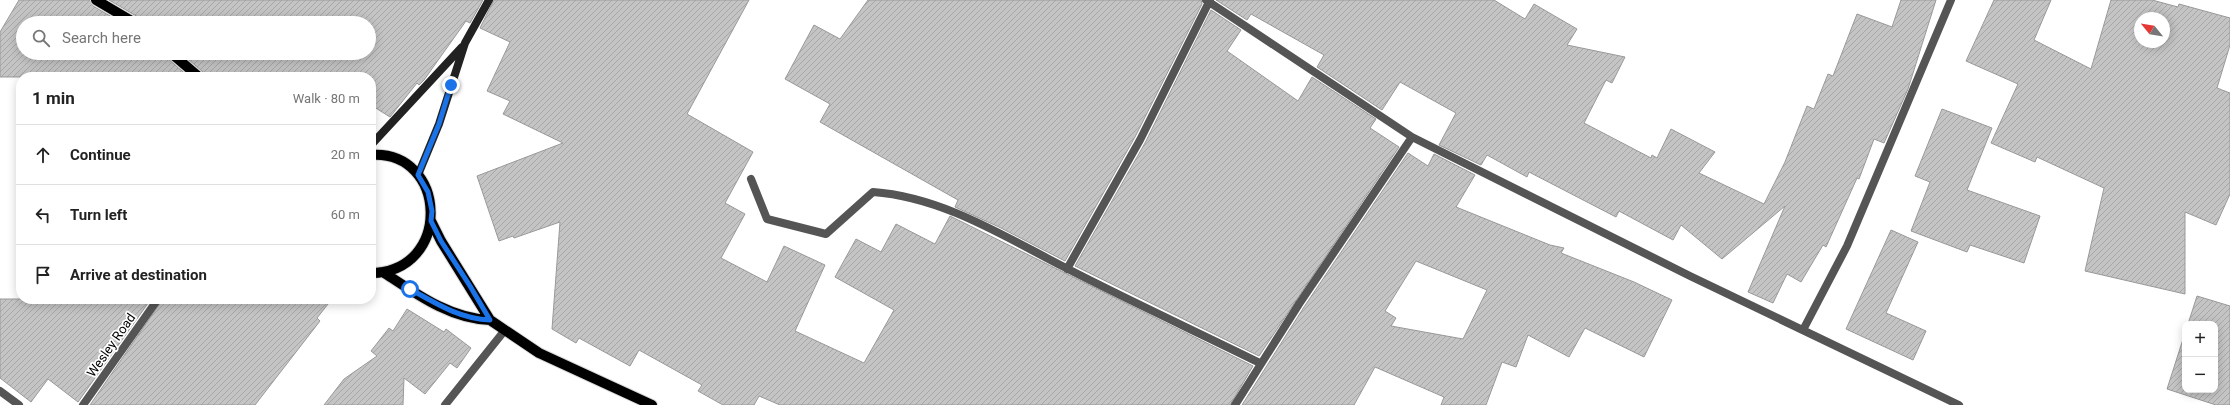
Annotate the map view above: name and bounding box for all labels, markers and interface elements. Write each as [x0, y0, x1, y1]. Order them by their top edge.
north arrow [2134, 12, 2170, 48]
search box [16, 16, 376, 60]
icon: search [30, 27, 52, 49]
text: Search here [62, 29, 141, 47]
route end [442, 76, 460, 94]
text: 1 min [32, 88, 75, 108]
text: Walk · 80 m [293, 91, 360, 106]
icon: ahead [32, 144, 54, 166]
text: Continue [70, 146, 131, 164]
text: 20 m [331, 147, 360, 162]
icon: left [32, 204, 54, 226]
text: Turn left [70, 206, 127, 224]
text: 60 m [331, 207, 360, 222]
icon: arrive [32, 264, 54, 286]
text: Arrive at destination [70, 266, 207, 284]
route start [401, 280, 419, 298]
street label: Wesley Road [84, 310, 138, 380]
map controls [2182, 321, 2218, 393]
button: + [2182, 321, 2218, 357]
button: − [2182, 357, 2218, 393]

